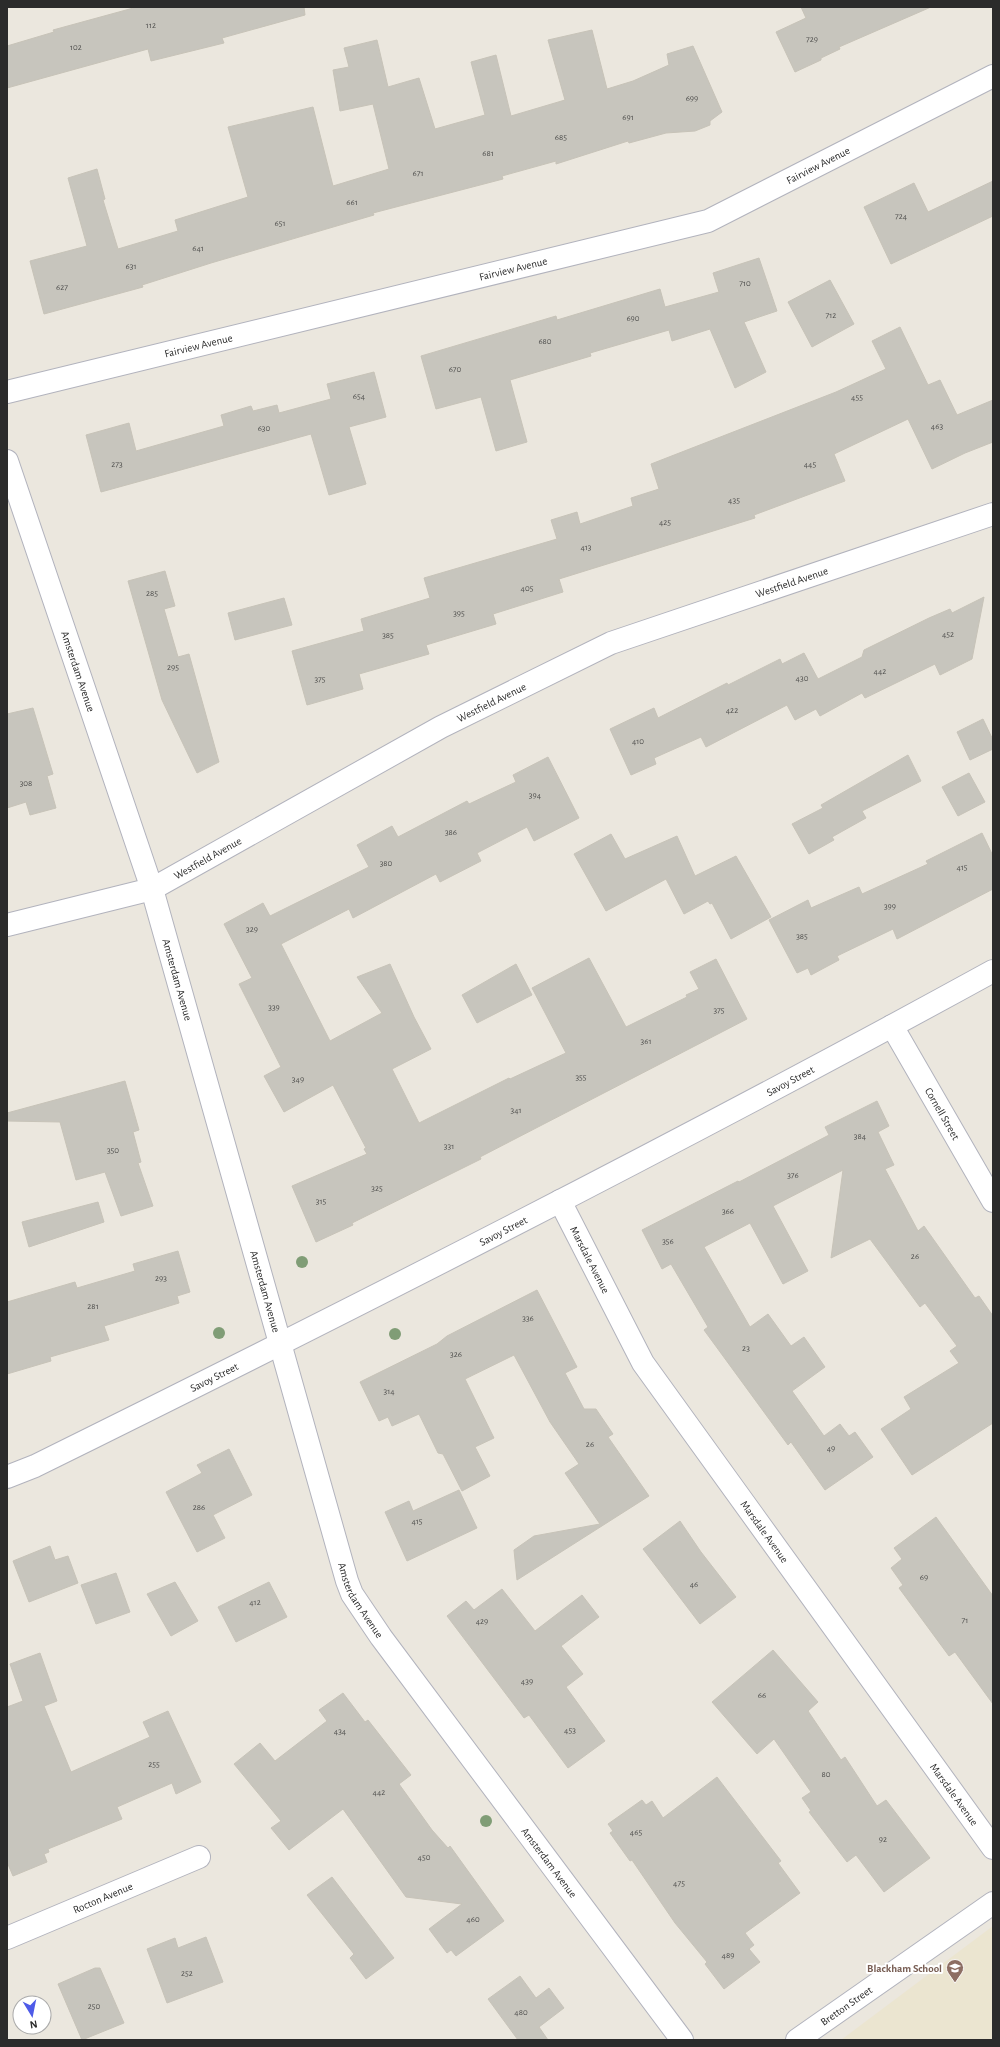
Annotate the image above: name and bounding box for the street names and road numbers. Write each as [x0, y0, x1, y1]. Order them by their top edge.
street label: Fairview Avenue [784, 144, 852, 186]
street label: Fairview Avenue [478, 255, 548, 282]
street label: Fairview Avenue [163, 332, 234, 359]
street label: Westfield Avenue [754, 565, 829, 599]
street label: Amsterdam Avenue [59, 629, 97, 713]
street label: Westfield Avenue [455, 680, 528, 724]
street label: Westfield Avenue [172, 835, 243, 881]
street label: Amsterdam Avenue [161, 937, 194, 1022]
street label: Savoy Street [765, 1063, 816, 1098]
street label: Cornell Street [923, 1085, 962, 1142]
street label: Savoy Street [477, 1214, 529, 1248]
street label: Marsdale Avenue [568, 1224, 612, 1295]
street label: Amsterdam Avenue [249, 1249, 282, 1334]
street label: Savoy Street [188, 1360, 240, 1394]
street label: Marsdale Avenue [739, 1499, 791, 1565]
street label: Amsterdam Avenue [337, 1561, 385, 1640]
street label: Marsdale Avenue [928, 1761, 980, 1827]
street label: Amsterdam Avenue [520, 1825, 579, 1900]
street label: Rocton Avenue [71, 1880, 134, 1915]
street label: Bretton Street [818, 1984, 874, 2027]

